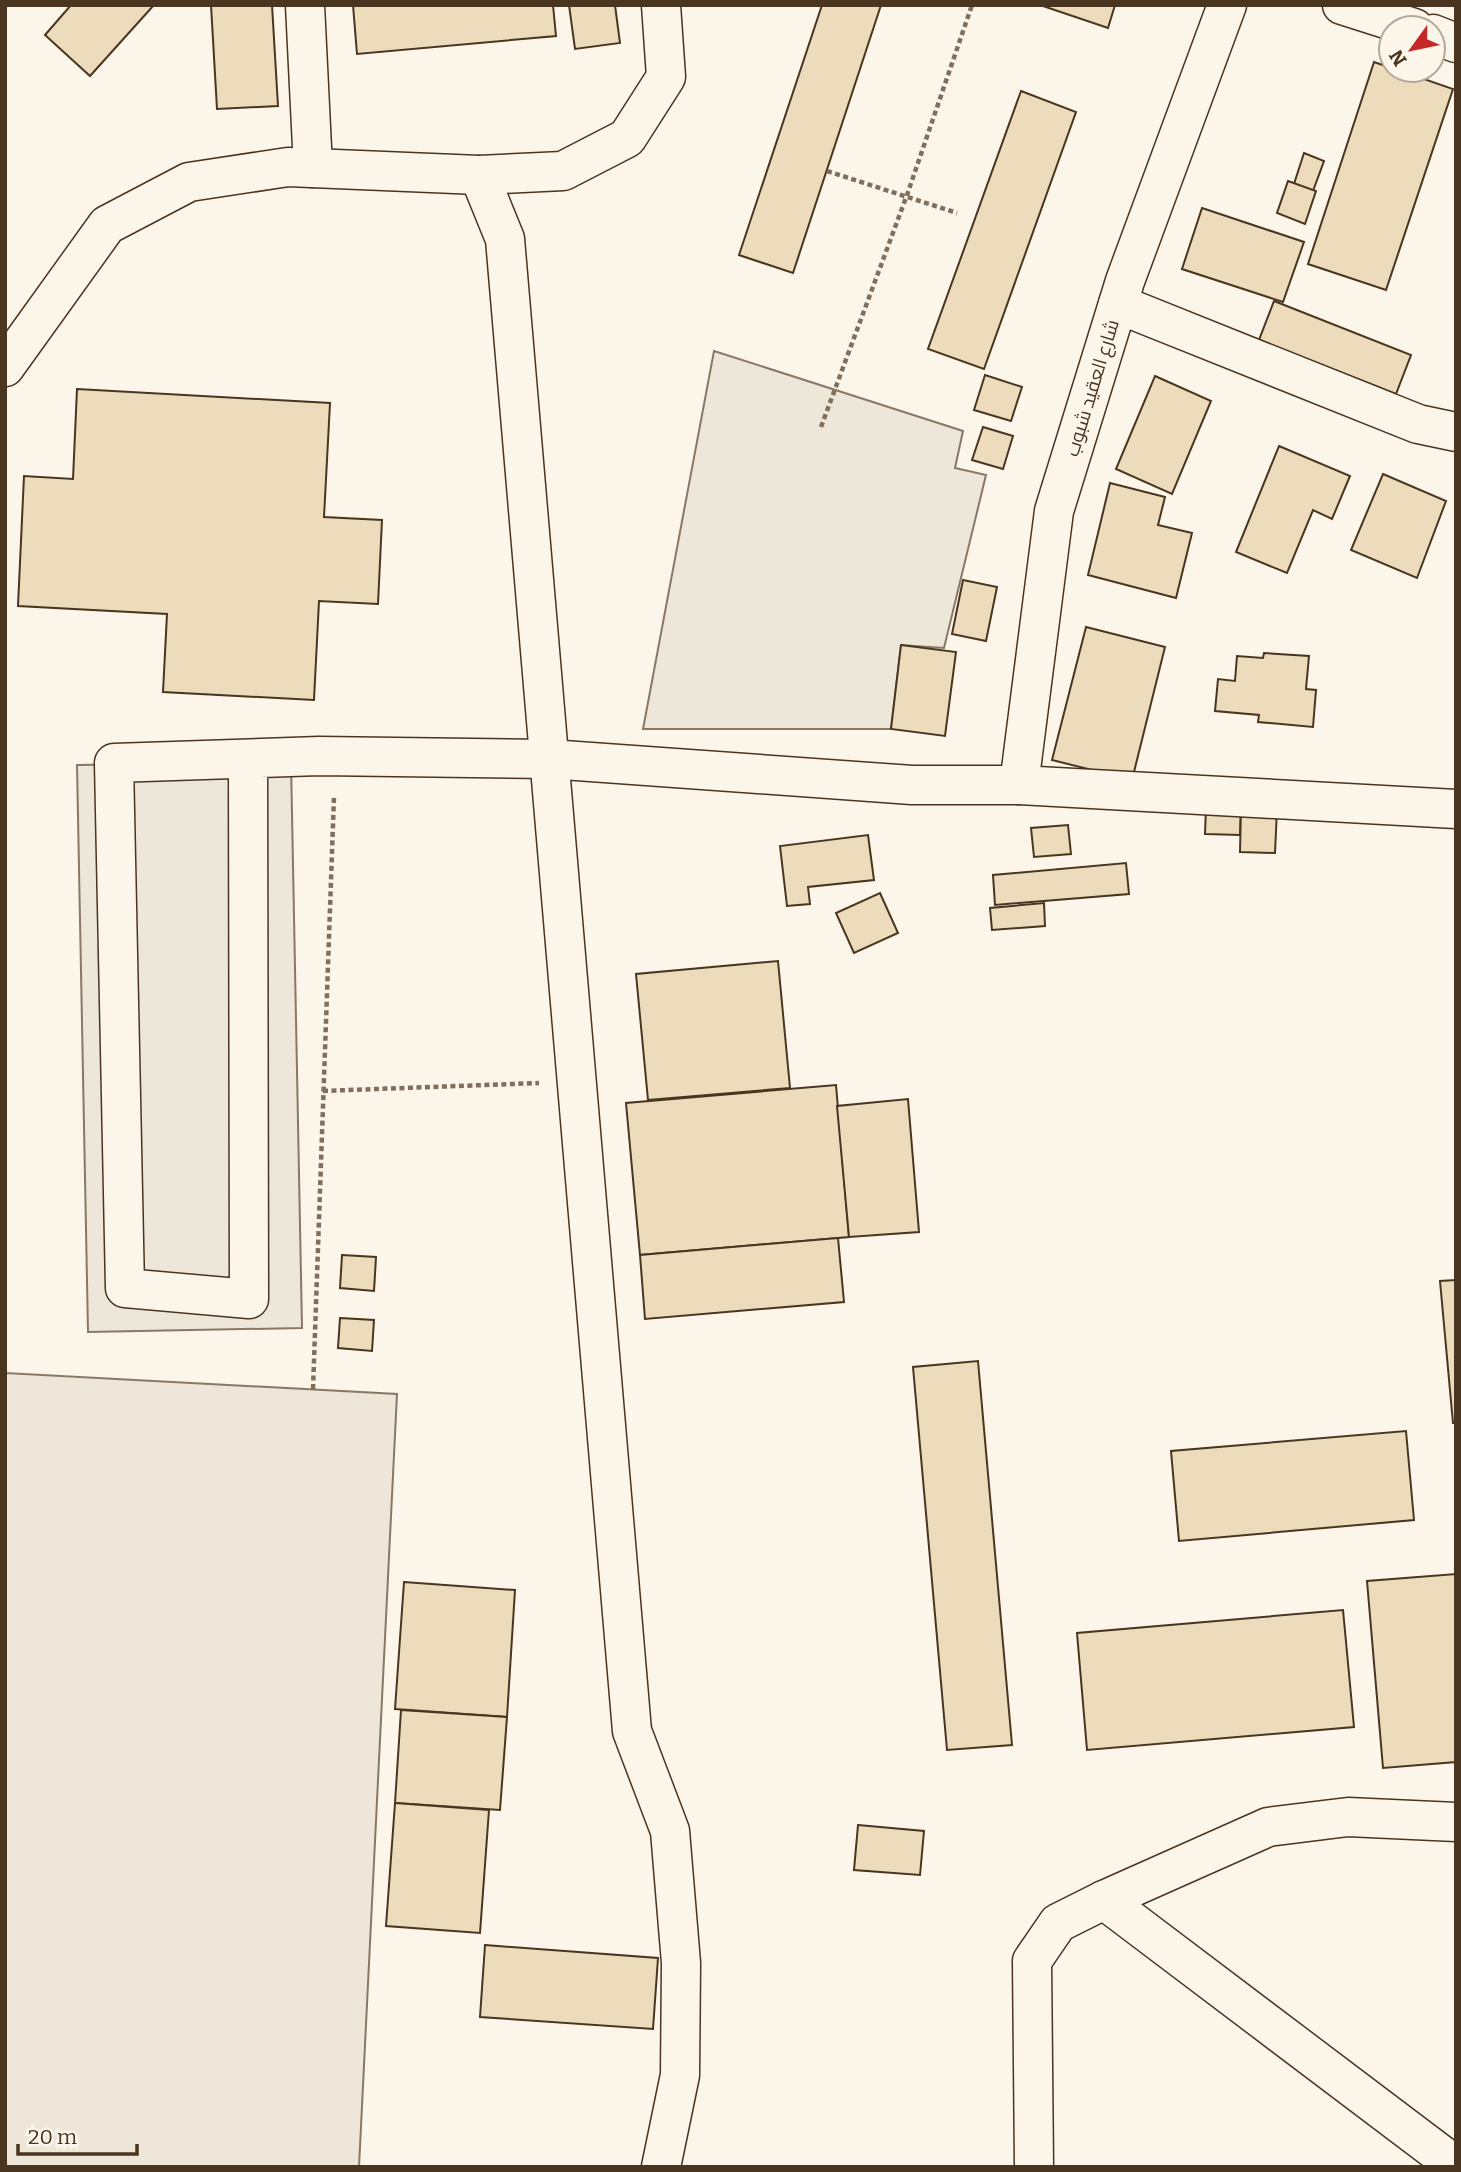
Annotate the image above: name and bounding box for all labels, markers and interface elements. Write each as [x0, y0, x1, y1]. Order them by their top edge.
north arrow [1377, 14, 1447, 84]
text: N [1384, 45, 1412, 70]
street label: شارع العقيد شبوب [1060, 317, 1126, 460]
scale bar [18, 2112, 136, 2156]
text: 20 m [28, 2124, 77, 2150]

